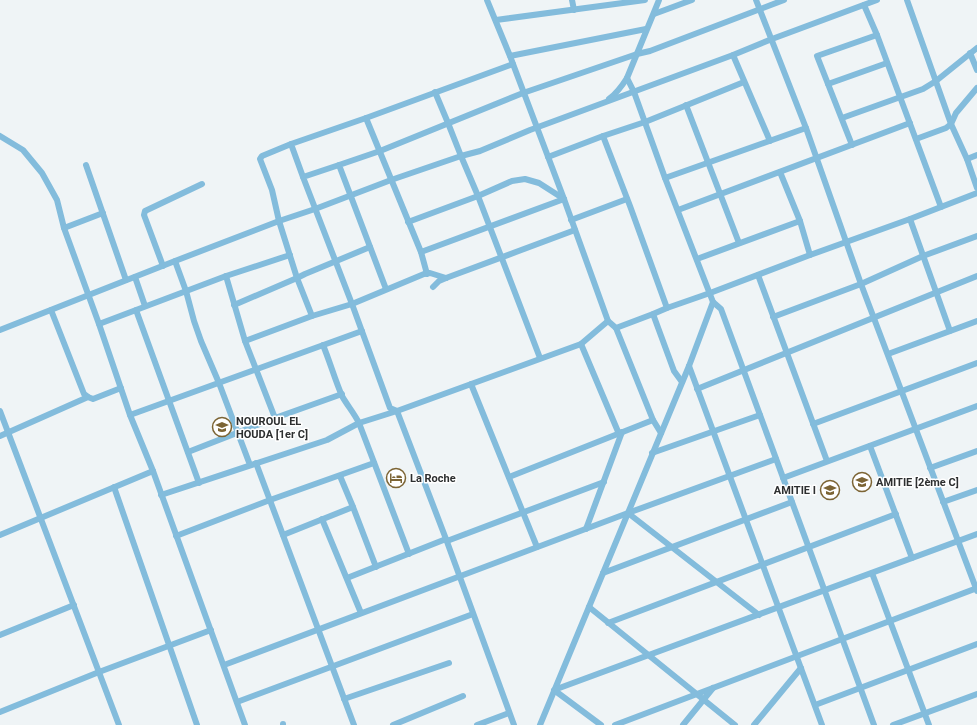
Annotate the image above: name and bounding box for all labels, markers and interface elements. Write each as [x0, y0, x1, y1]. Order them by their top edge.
place label: NOUROUL EL HOUDA [1er C] [236, 415, 308, 441]
school or university icon: NOUROUL EL HOUDA [1er C] [211, 416, 233, 438]
hotel icon: La Roche [385, 467, 407, 489]
school or university icon: AMITIE [2ème C] [851, 471, 873, 493]
place label: La Roche [410, 472, 456, 485]
place label: AMITIE [2ème C] [876, 476, 959, 489]
school or university icon: AMITIE I [819, 479, 841, 501]
place label: AMITIE I [774, 484, 816, 497]

